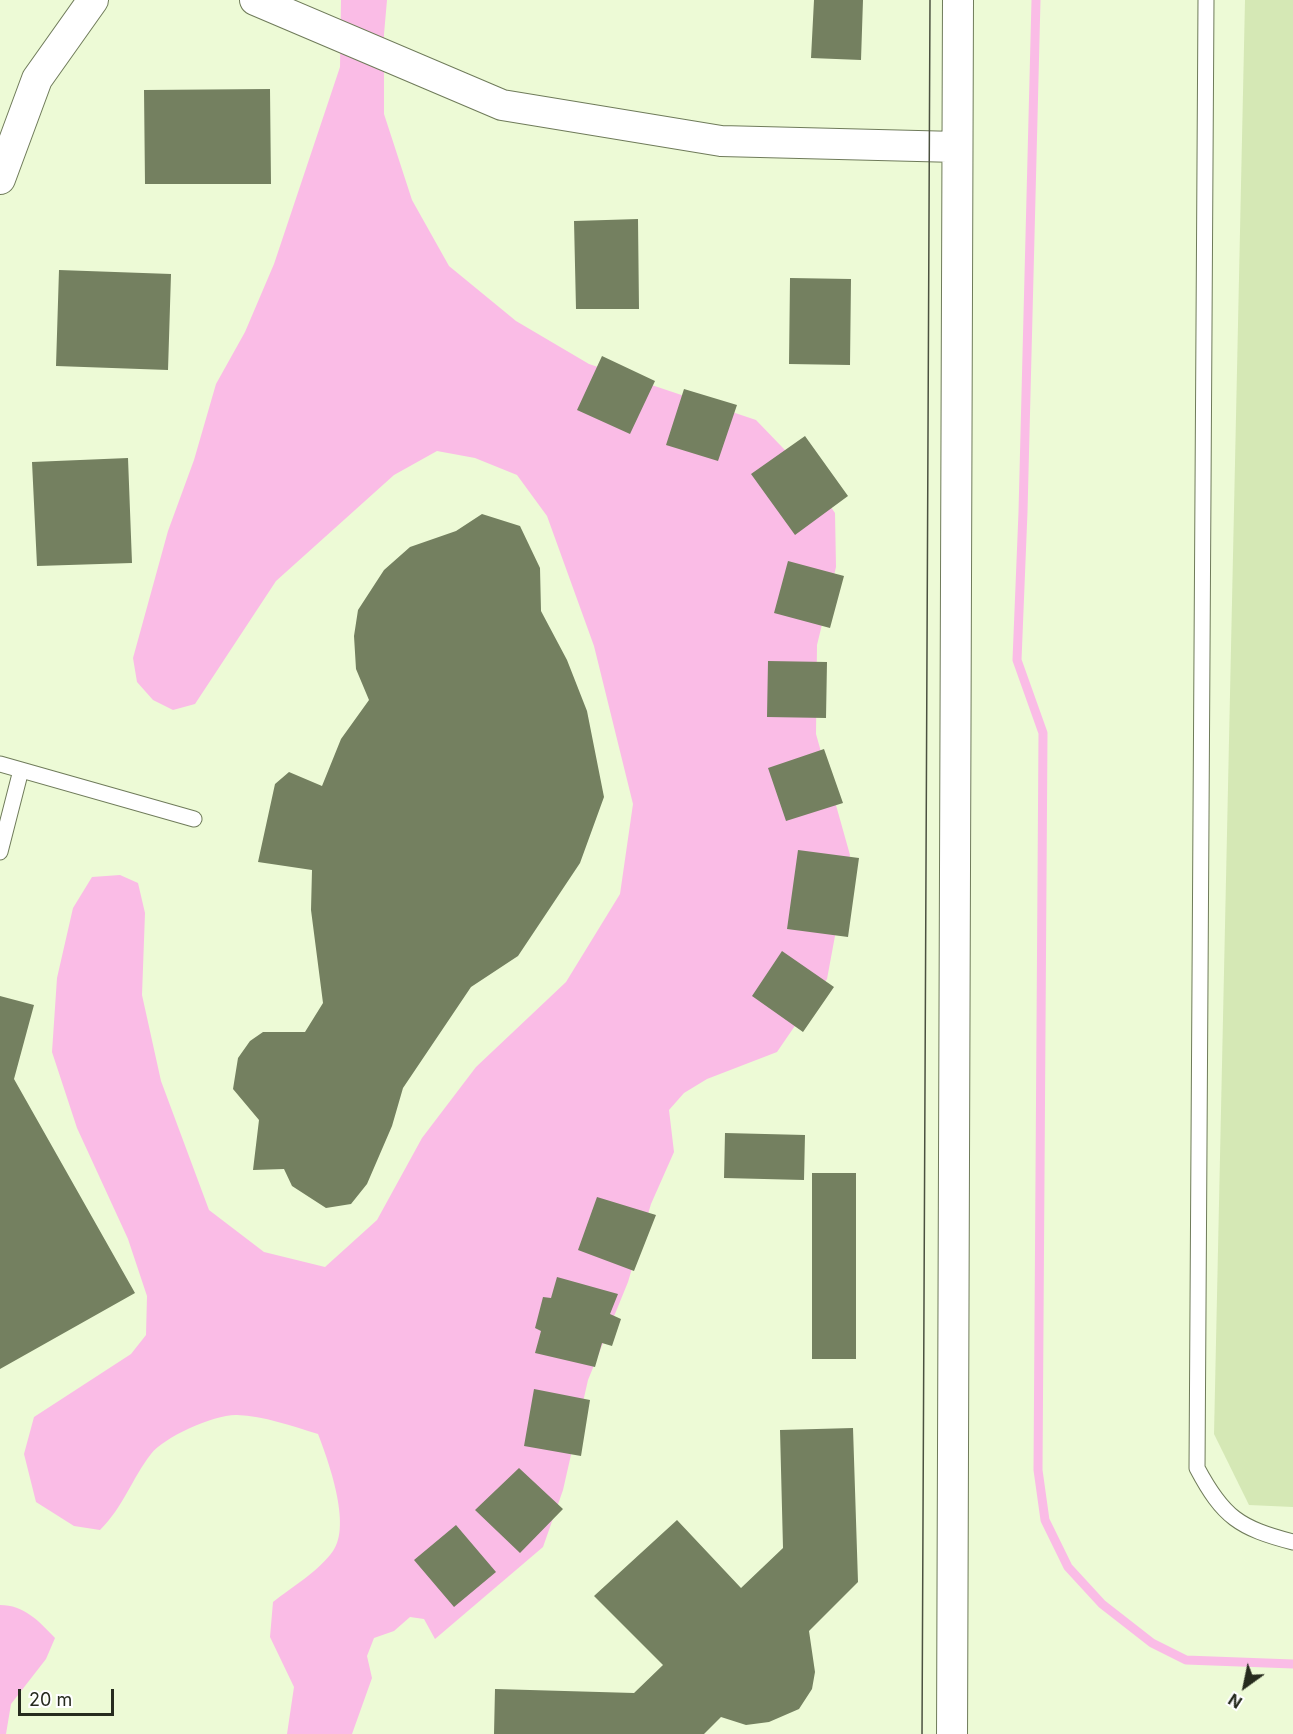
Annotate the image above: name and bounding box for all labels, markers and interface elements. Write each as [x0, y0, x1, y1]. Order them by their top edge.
north arrow [1215, 1656, 1275, 1716]
scale bar [21, 1677, 117, 1715]
text: 20 m [29, 1689, 72, 1710]
text: N [1225, 1689, 1246, 1713]

